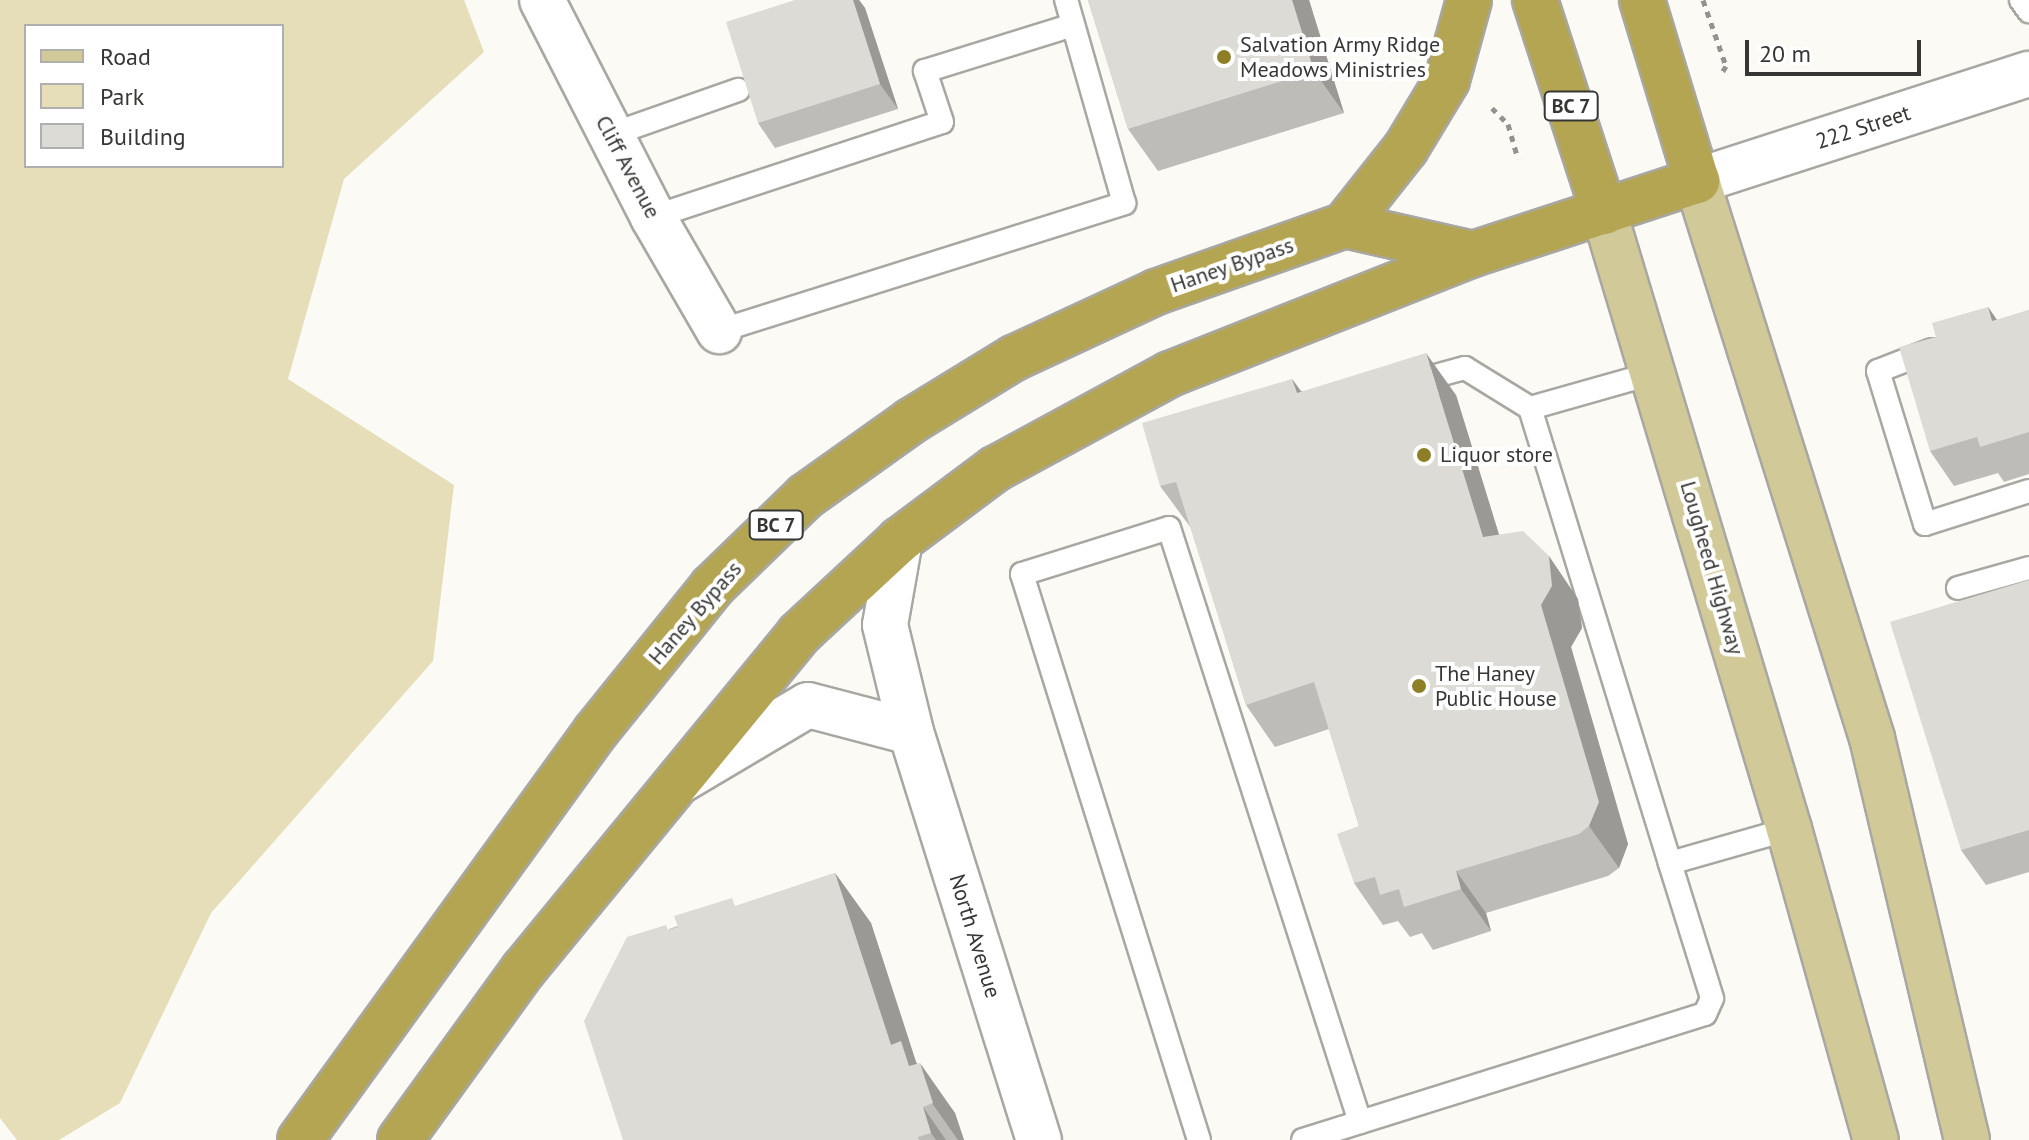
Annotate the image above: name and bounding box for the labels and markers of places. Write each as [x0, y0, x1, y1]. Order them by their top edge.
place label: Salvation Army Ridge Meadows Ministries [1240, 31, 1442, 82]
marker: Salvation Army Ridge Meadows Ministries [1215, 48, 1233, 66]
place label: Liquor store [1440, 442, 1553, 468]
marker: Liquor store [1415, 446, 1433, 464]
place label: The Haney Public House [1435, 660, 1557, 712]
marker: The Haney Public House [1410, 677, 1428, 695]

